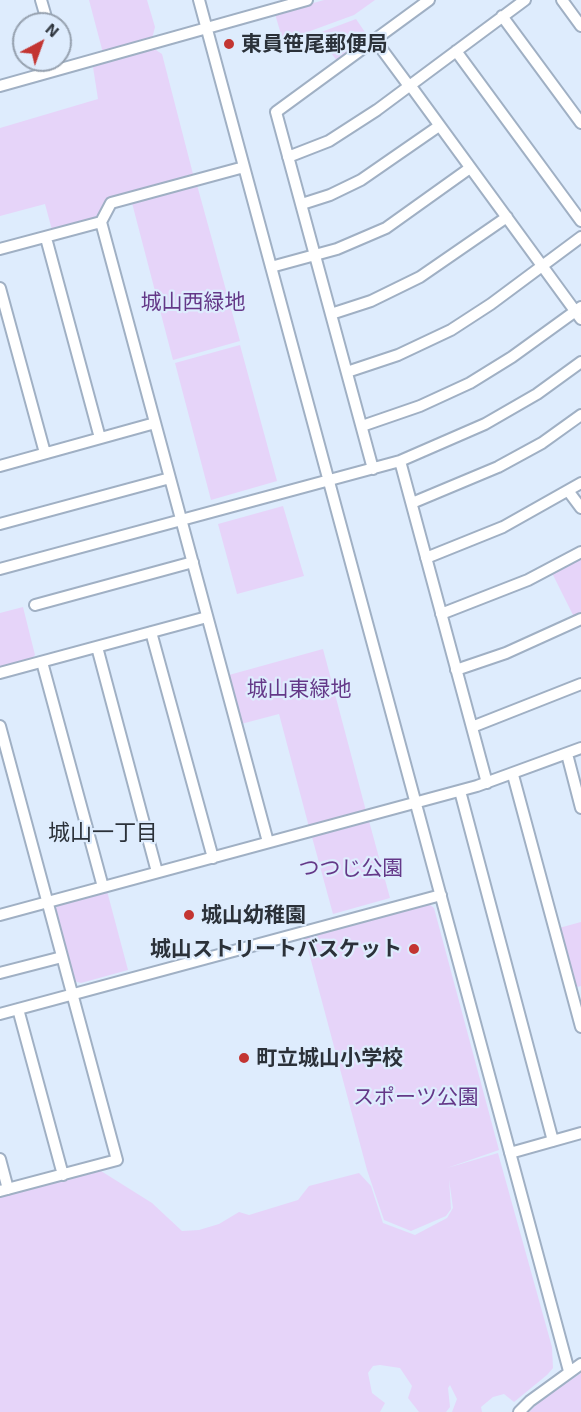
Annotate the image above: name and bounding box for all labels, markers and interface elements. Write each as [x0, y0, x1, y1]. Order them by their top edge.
north arrow [12, 12, 72, 72]
text: N [42, 19, 63, 41]
place label: 東員笹尾郵便局 [241, 31, 388, 57]
marker: 東員笹尾郵便局 [222, 37, 236, 51]
park label: 城山西緑地 [141, 289, 245, 315]
park label: 城山東緑地 [247, 676, 351, 702]
district label: 城山一丁目 [48, 820, 158, 846]
park label: つつじ公園 [299, 855, 403, 881]
place label: 城山幼稚園 [201, 902, 306, 928]
marker: 城山幼稚園 [182, 908, 196, 922]
place label: 城山ストリートバスケット [150, 936, 402, 962]
marker: 城山ストリートバスケット [407, 942, 421, 956]
place label: 町立城山小学校 [256, 1045, 403, 1071]
marker: 町立城山小学校 [237, 1051, 251, 1065]
park label: スポーツ公園 [353, 1084, 479, 1110]

